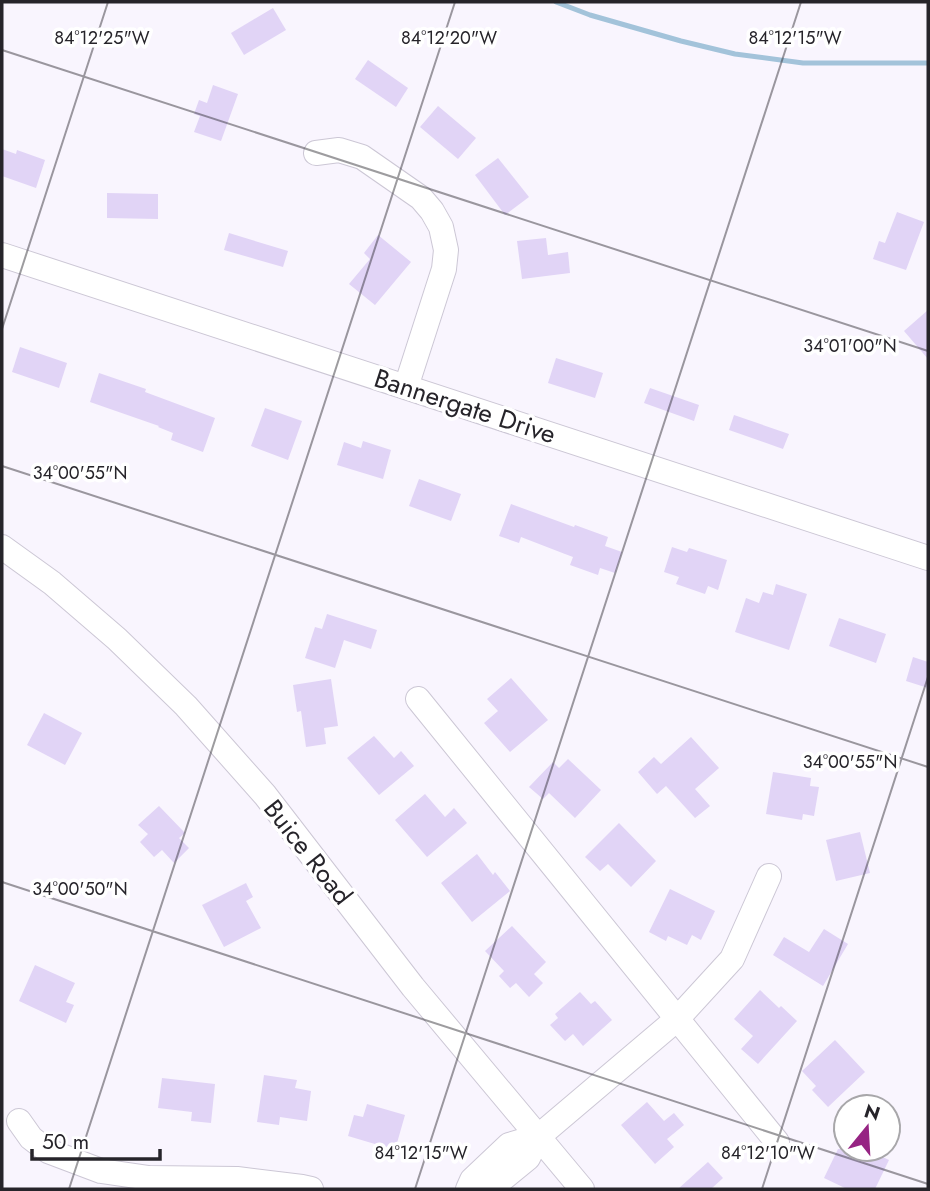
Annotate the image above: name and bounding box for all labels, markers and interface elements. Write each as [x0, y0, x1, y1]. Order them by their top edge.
text: 84°12'25"W [54, 25, 150, 51]
text: 84°12'20"W [401, 25, 497, 51]
text: 84°12'15"W [748, 25, 842, 51]
text: 34°01'00"N [803, 333, 897, 359]
street label: Bannergate Drive [369, 359, 561, 453]
text: 34°00'55"N [33, 460, 127, 486]
text: 34°00'55"N [803, 749, 897, 775]
street label: Buice Road [255, 791, 361, 913]
text: 34°00'50"N [32, 876, 128, 902]
north arrow [832, 1093, 902, 1163]
text: N [861, 1097, 883, 1127]
scale bar [32, 1118, 159, 1162]
text: 50 m [42, 1127, 89, 1157]
text: 84°12'15"W [374, 1140, 468, 1166]
text: 84°12'10"W [721, 1140, 815, 1166]

